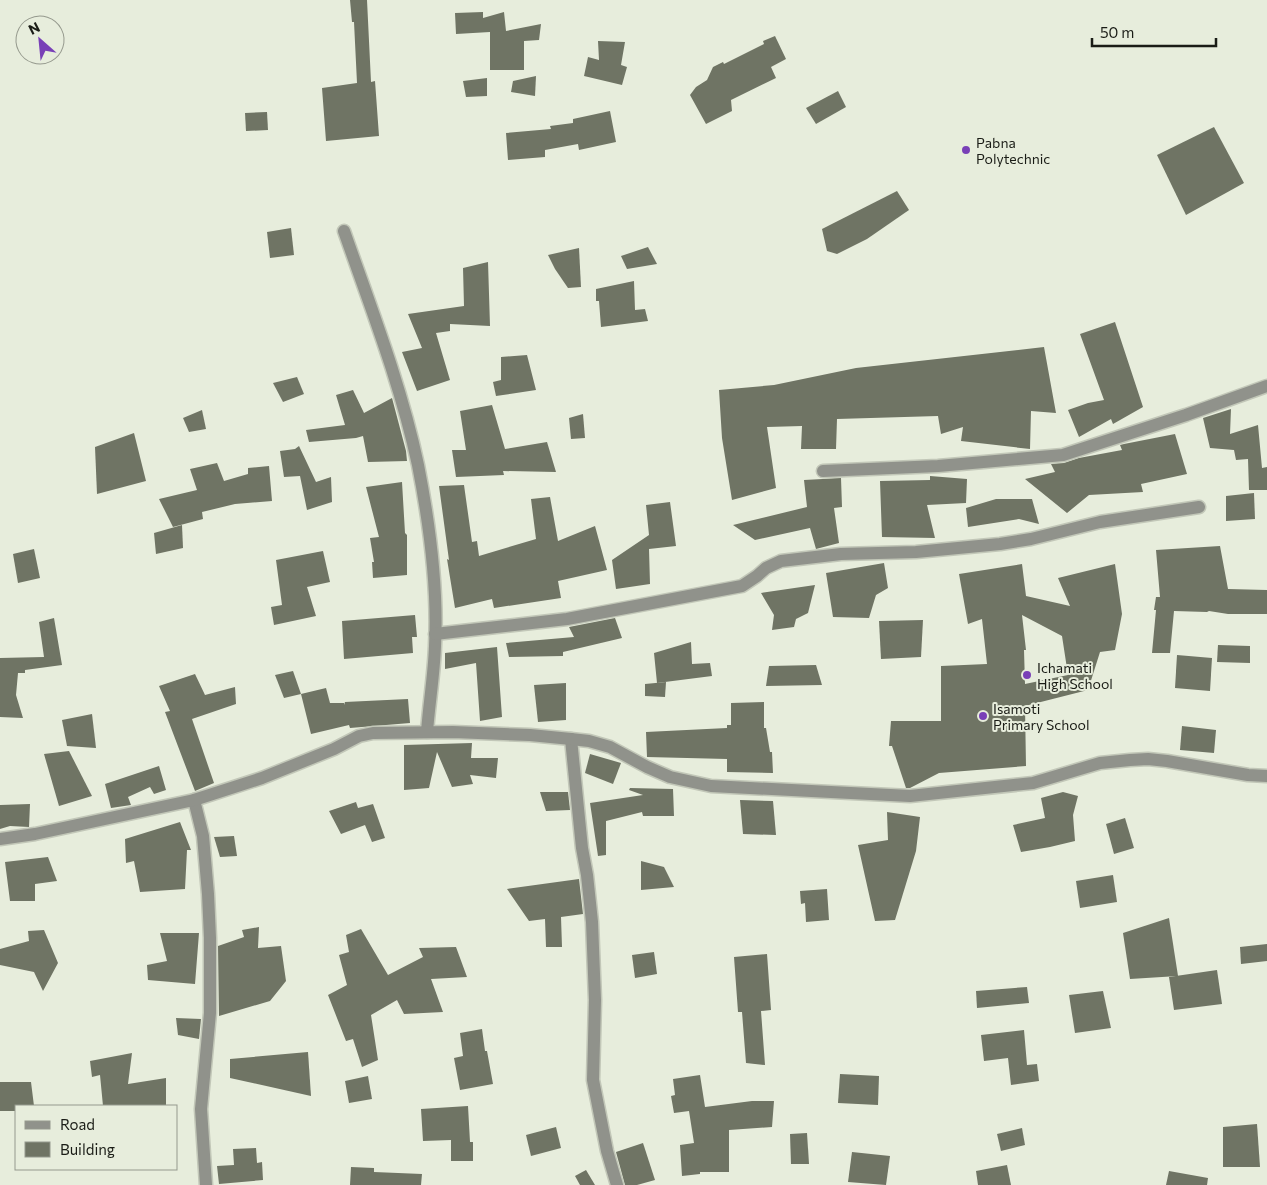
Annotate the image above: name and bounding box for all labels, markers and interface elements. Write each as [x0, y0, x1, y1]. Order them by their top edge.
north arrow [15, 15, 65, 65]
scale bar [1092, 15, 1216, 47]
text: N [25, 18, 42, 38]
text: 50 m [1100, 23, 1134, 41]
place label: Pabna Polytechnic [976, 134, 1050, 167]
marker: Pabna Polytechnic [960, 144, 972, 156]
place label: Ichamati High School [1037, 659, 1113, 692]
marker: Ichamati High School [1021, 669, 1033, 681]
place label: Isamoti Primary School [993, 700, 1089, 733]
marker: Isamoti Primary School [977, 710, 989, 722]
legend [15, 1105, 178, 1170]
text: Road [60, 1115, 95, 1133]
text: Building [60, 1140, 115, 1158]

